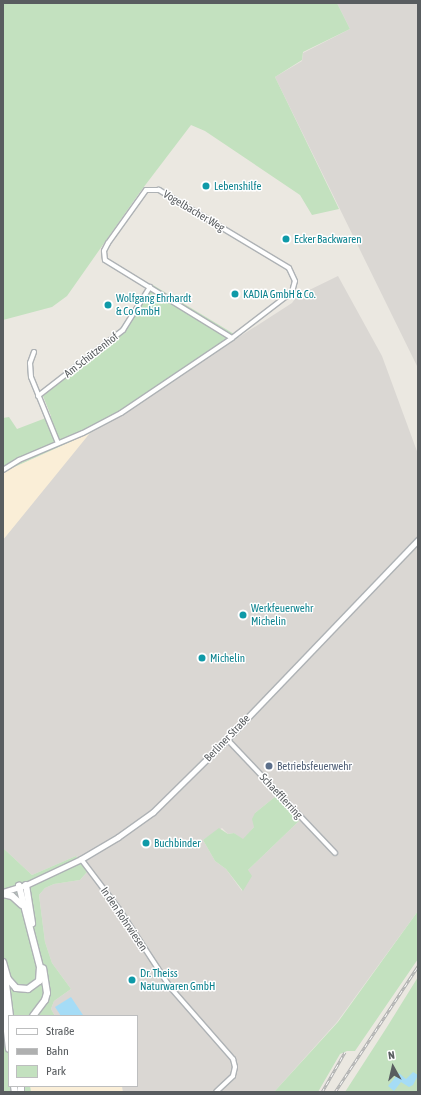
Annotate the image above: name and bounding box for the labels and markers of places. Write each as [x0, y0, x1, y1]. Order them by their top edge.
place label: Lebenshilfe [214, 179, 261, 193]
marker: Lebenshilfe [201, 181, 211, 191]
place label: Ecker Backwaren [294, 232, 362, 246]
marker: Ecker Backwaren [281, 234, 291, 244]
place label: KADIA GmbH & Co. [243, 287, 316, 301]
marker: KADIA GmbH & Co. [230, 289, 240, 299]
place label: Wolfgang Ehrhardt & Co GmbH [116, 292, 191, 318]
marker: Wolfgang Ehrhardt & Co GmbH [103, 300, 113, 310]
place label: Werkfeuerwehr Michelin [251, 602, 313, 628]
marker: Werkfeuerwehr Michelin [238, 610, 248, 620]
place label: Michelin [210, 651, 245, 665]
marker: Michelin [197, 653, 207, 663]
place label: Betriebsfeuerwehr [277, 759, 352, 773]
marker: Betriebsfeuerwehr [264, 761, 274, 771]
place label: Buchbinder [154, 836, 200, 850]
marker: Buchbinder [141, 838, 151, 848]
place label: Dr. Theiss Naturwaren GmbH [140, 967, 215, 993]
marker: Dr. Theiss Naturwaren GmbH [127, 975, 137, 985]

